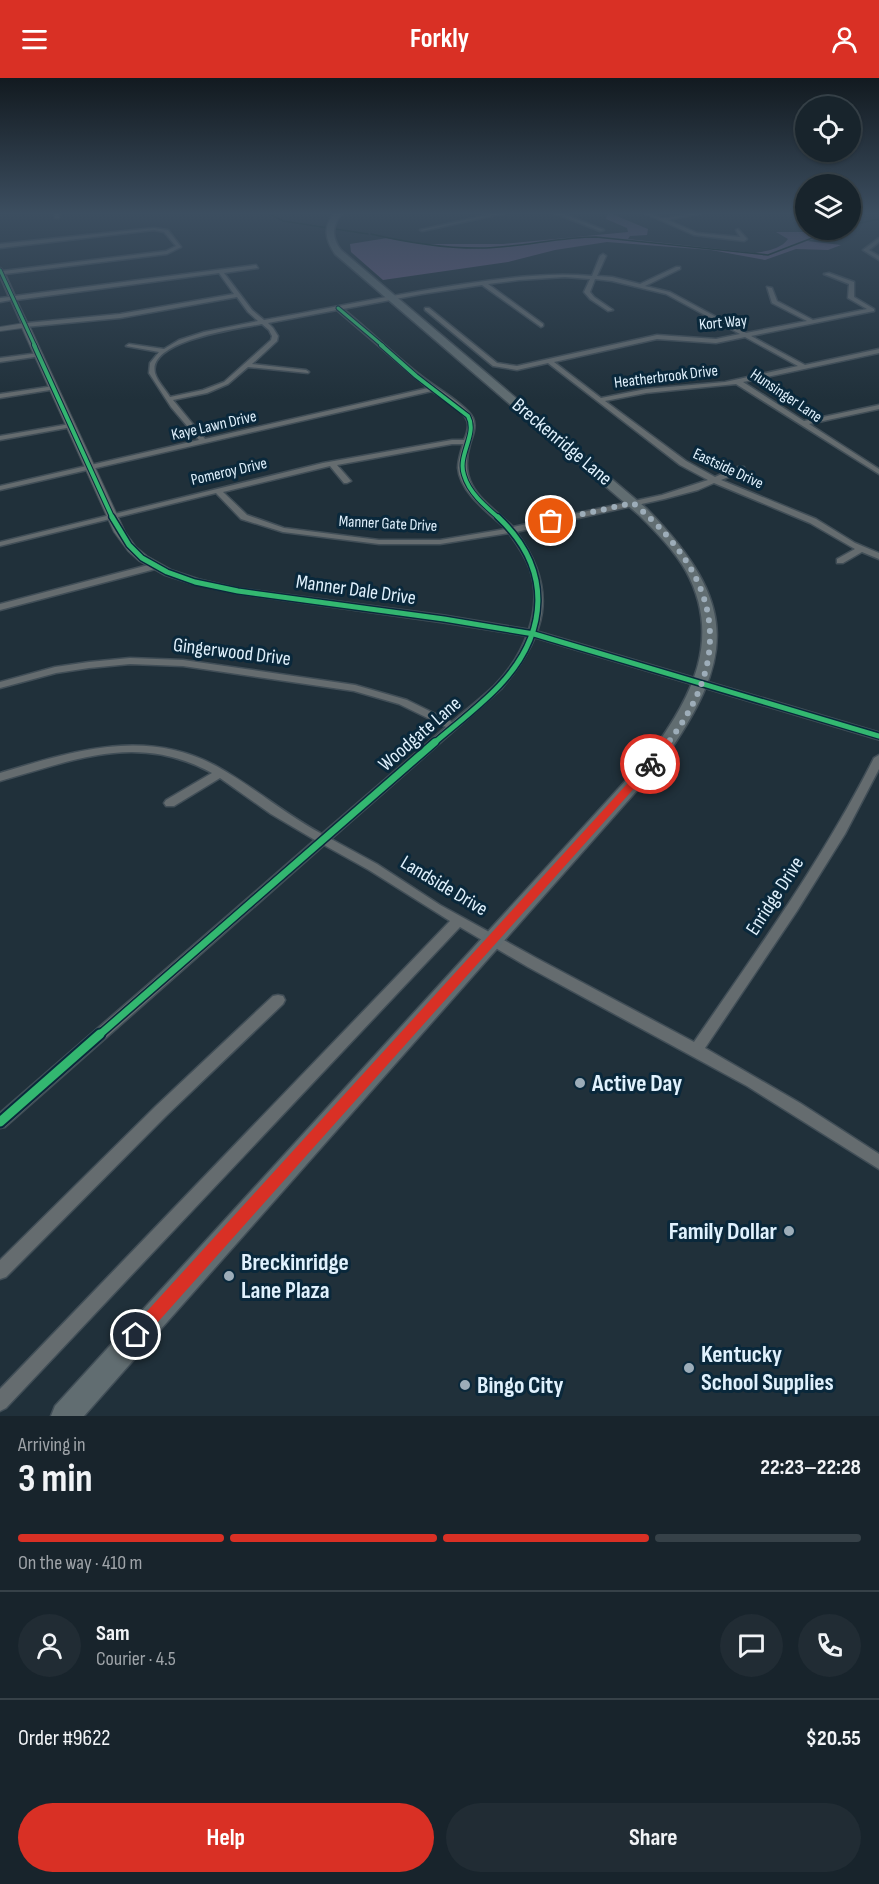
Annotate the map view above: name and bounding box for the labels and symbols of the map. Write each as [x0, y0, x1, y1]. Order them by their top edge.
street label: Kort Way [698, 311, 748, 335]
street label: Heatherbrook Drive [613, 361, 719, 393]
street label: Hunsinger Lane [746, 365, 826, 427]
street label: Breckenridge Lane [507, 393, 617, 491]
street label: Kaye Lawn Drive [170, 407, 258, 445]
street label: Eastside Drive [690, 444, 766, 494]
street label: Pomeroy Drive [189, 454, 269, 490]
pin [525, 495, 576, 546]
street label: Manner Gate Drive [338, 512, 438, 536]
street label: Manner Dale Drive [294, 570, 418, 610]
street label: Gingerwood Drive [172, 633, 292, 671]
street label: Woodgate Lane [374, 692, 466, 776]
courier [620, 734, 680, 794]
street label: Landside Drive [396, 851, 492, 921]
street label: Enridge Drive [741, 852, 809, 940]
place label: Active Day [591, 1069, 682, 1098]
marker: Active Day [573, 1076, 587, 1090]
place label: Family Dollar [669, 1217, 778, 1246]
marker: Family Dollar [782, 1224, 796, 1238]
place label: Breckinridge Lane Plaza [241, 1248, 349, 1305]
marker: Breckinridge Lane Plaza [222, 1269, 236, 1283]
pin [110, 1309, 161, 1360]
place label: Kentucky School Supplies [701, 1340, 834, 1397]
marker: Kentucky School Supplies [682, 1361, 696, 1375]
place label: Bingo City [477, 1371, 563, 1400]
marker: Bingo City [458, 1378, 472, 1392]

